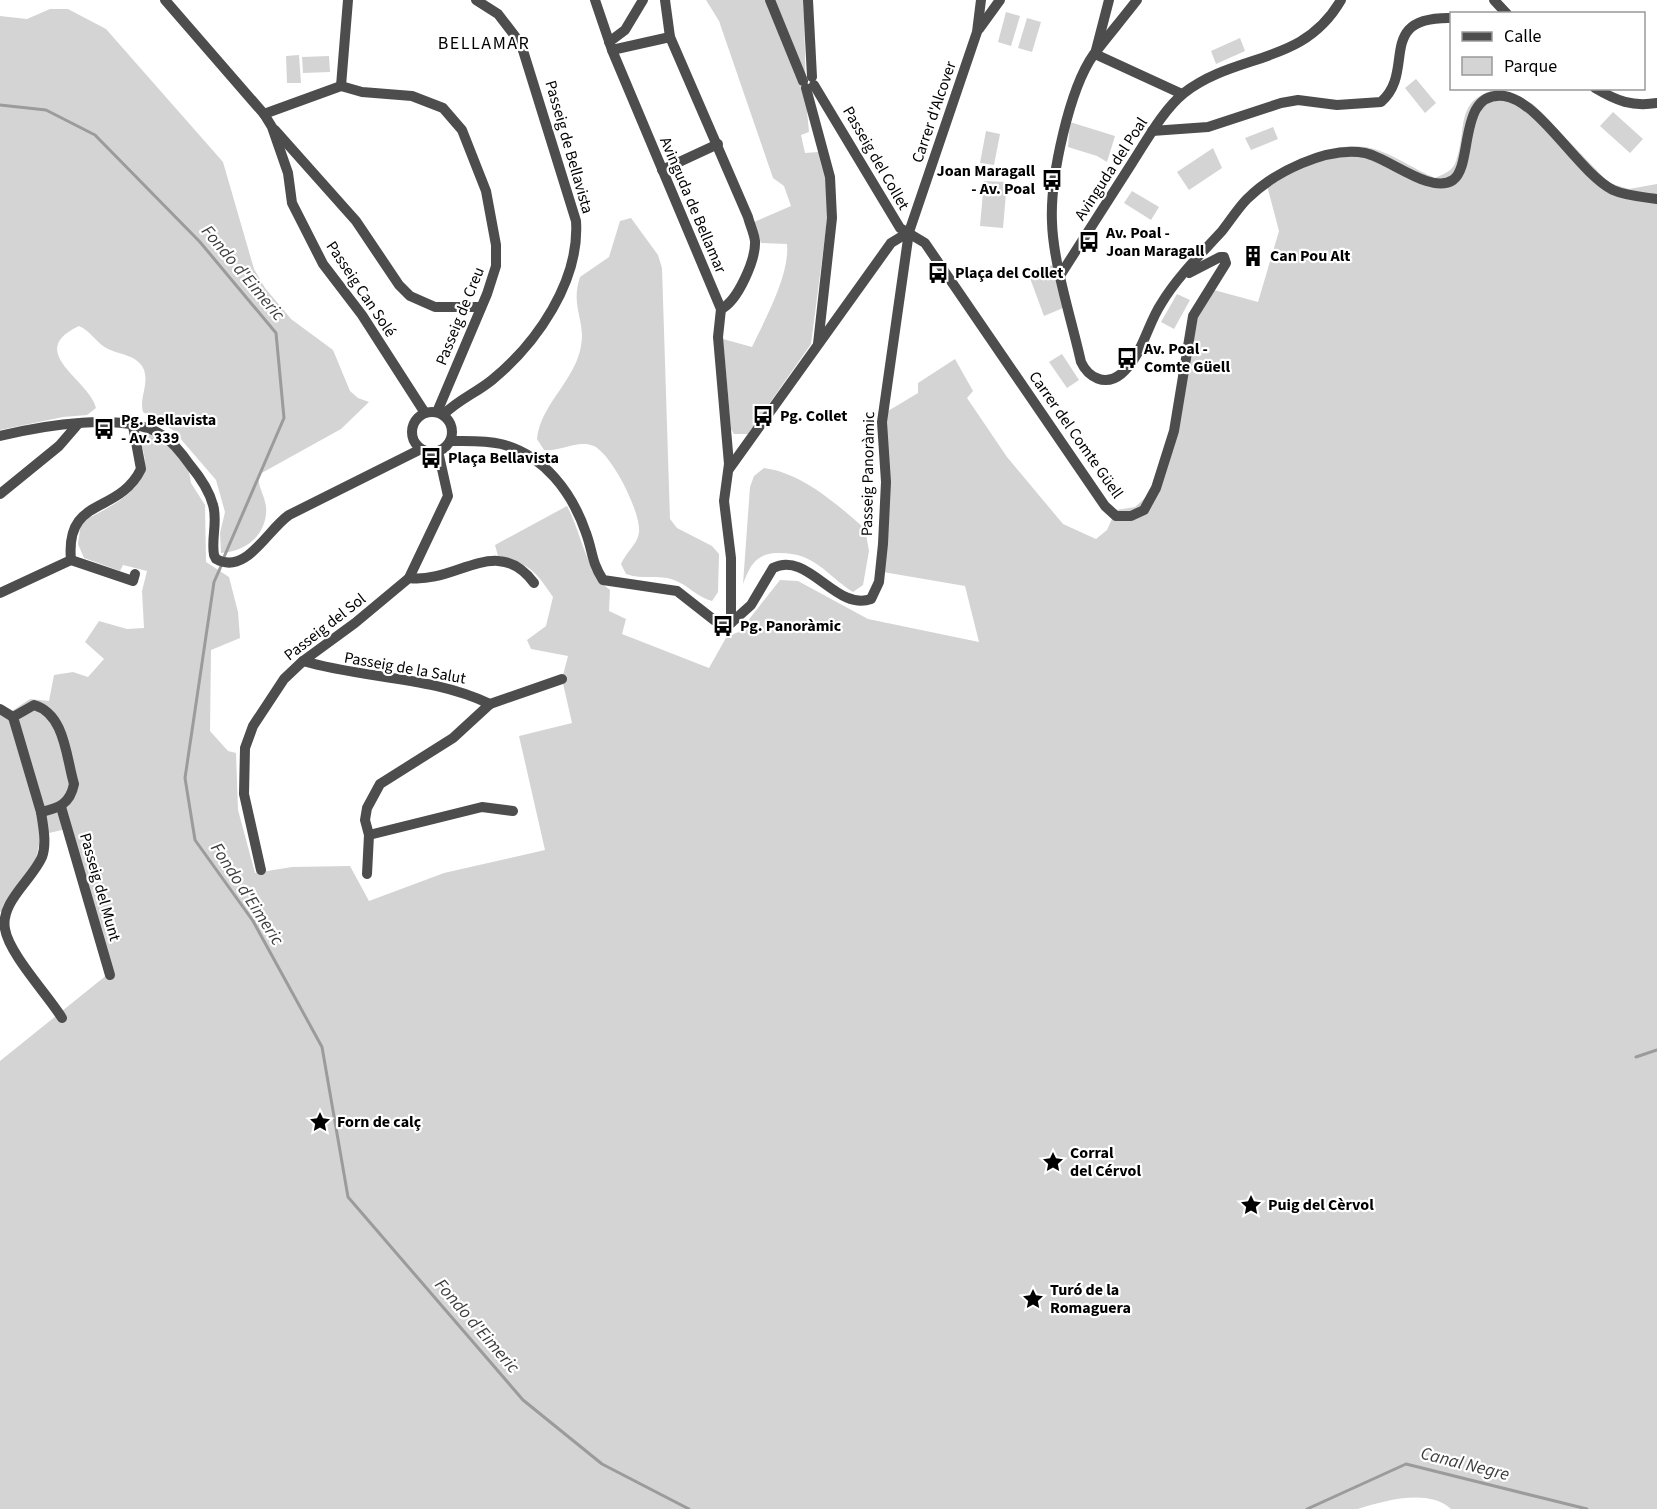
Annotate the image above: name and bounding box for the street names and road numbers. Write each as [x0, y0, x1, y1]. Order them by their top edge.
street label: Carrer d'Alcover [906, 58, 962, 166]
street label: Passeig de Bellavista [539, 78, 599, 216]
street label: Passeig del Collet [837, 102, 915, 214]
street label: Avinguda del Poal [1069, 113, 1153, 225]
street label: Avinguda de Bellamar [654, 133, 732, 277]
street label: Passeig Can Solé [321, 237, 401, 341]
street label: Passeig de Creu [430, 264, 490, 368]
street label: Carrer del Comte Güell [1024, 367, 1128, 503]
street label: Passeig Panoràmic [856, 412, 880, 536]
street label: Passeig del Sol [279, 588, 371, 666]
street label: Passeig de la Salut [342, 646, 468, 690]
street label: Passeig del Munt [74, 830, 126, 944]

